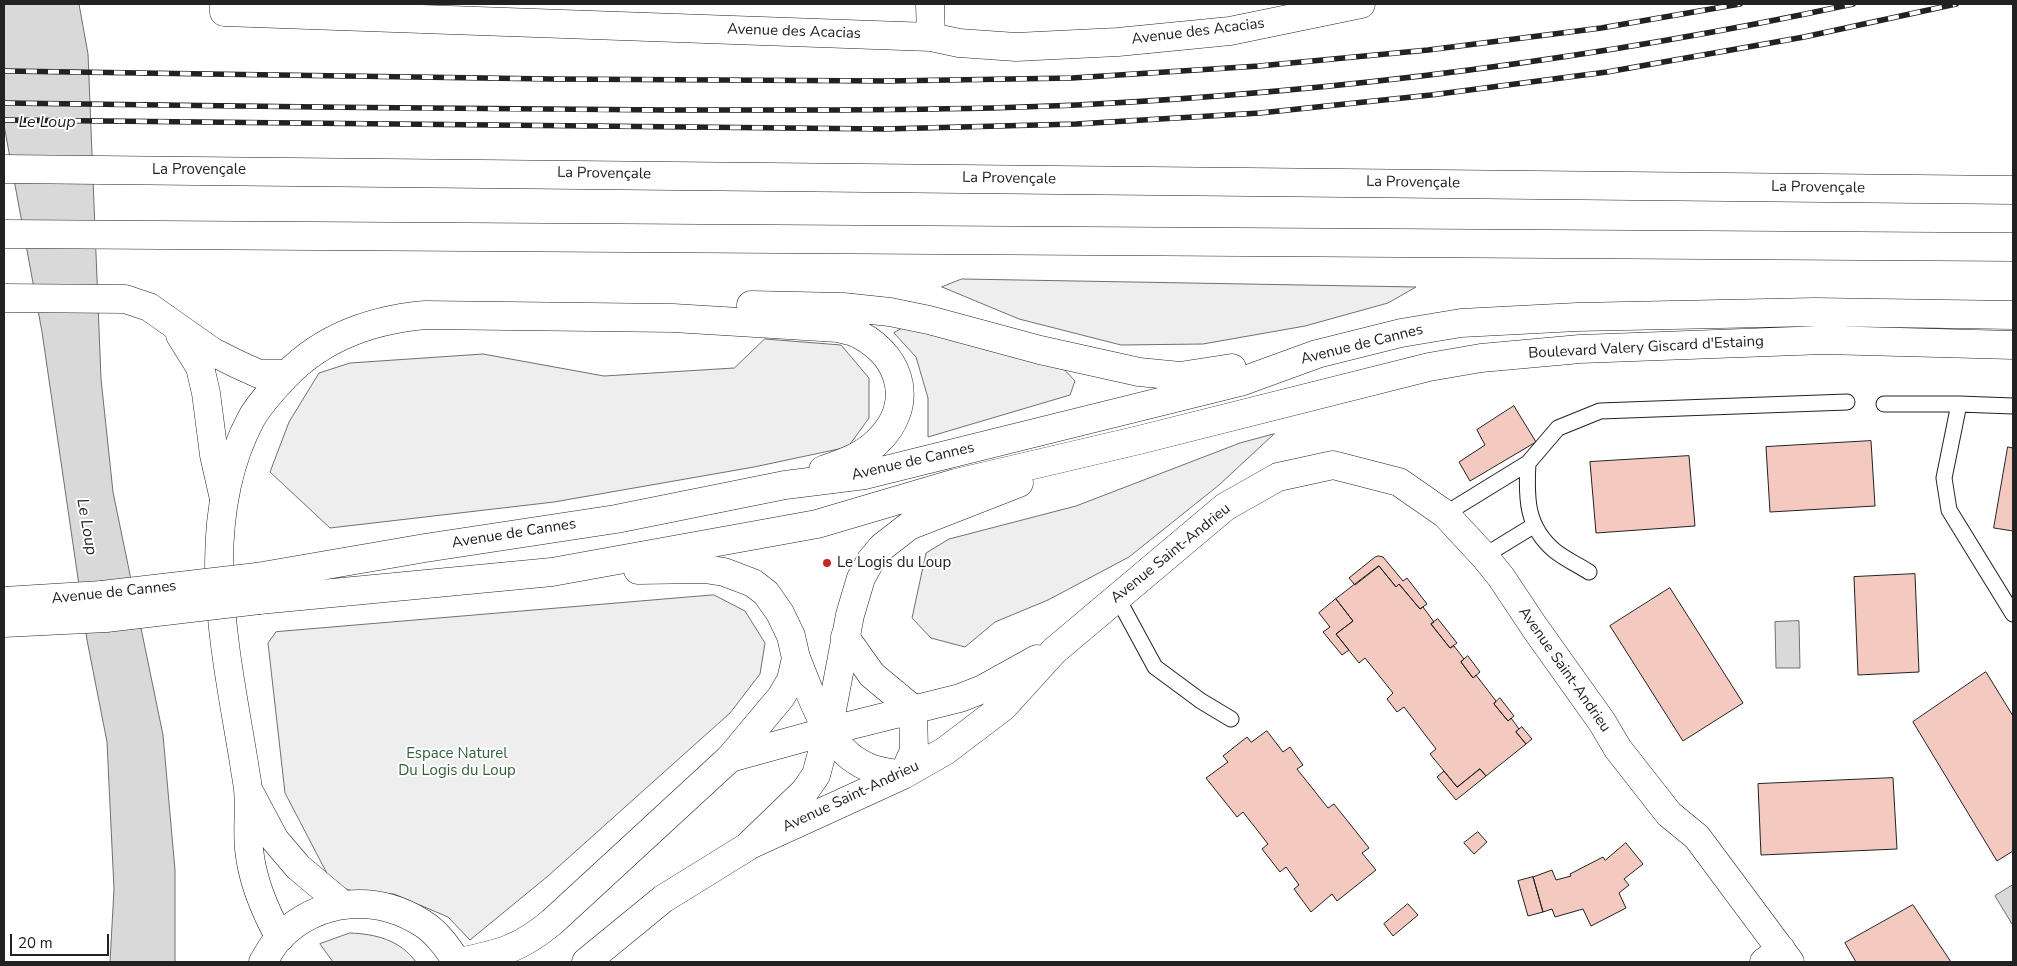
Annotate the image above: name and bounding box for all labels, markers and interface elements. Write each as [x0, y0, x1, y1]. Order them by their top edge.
street label: Avenue des Acacias [1130, 15, 1266, 49]
street label: Avenue des Acacias [727, 21, 861, 43]
water label: Le Loup [18, 113, 76, 133]
street label: La Provençale [152, 161, 246, 179]
street label: La Provençale [557, 164, 651, 184]
street label: La Provençale [962, 169, 1056, 189]
street label: La Provençale [1366, 173, 1460, 193]
street label: La Provençale [1771, 178, 1865, 198]
street label: Avenue de Cannes [1299, 321, 1425, 369]
street label: Boulevard Valery Giscard d'Estaing [1528, 333, 1764, 363]
street label: Avenue de Cannes [850, 439, 976, 485]
water label: Le Loup [72, 497, 100, 557]
street label: Avenue Saint-Andrieu [1108, 500, 1234, 608]
street label: Avenue de Cannes [451, 515, 577, 553]
place label: Le Logis du Loup [837, 554, 951, 572]
marker: Le Logis du Loup [821, 557, 833, 569]
street label: Avenue de Cannes [51, 577, 177, 609]
street label: Avenue Saint-Andrieu [1514, 604, 1614, 736]
park label: Espace Naturel Du Logis du Loup [398, 745, 516, 780]
street label: Avenue Saint-Andrieu [780, 757, 922, 837]
scale bar [12, 924, 111, 956]
text: 20 m [18, 933, 53, 953]

